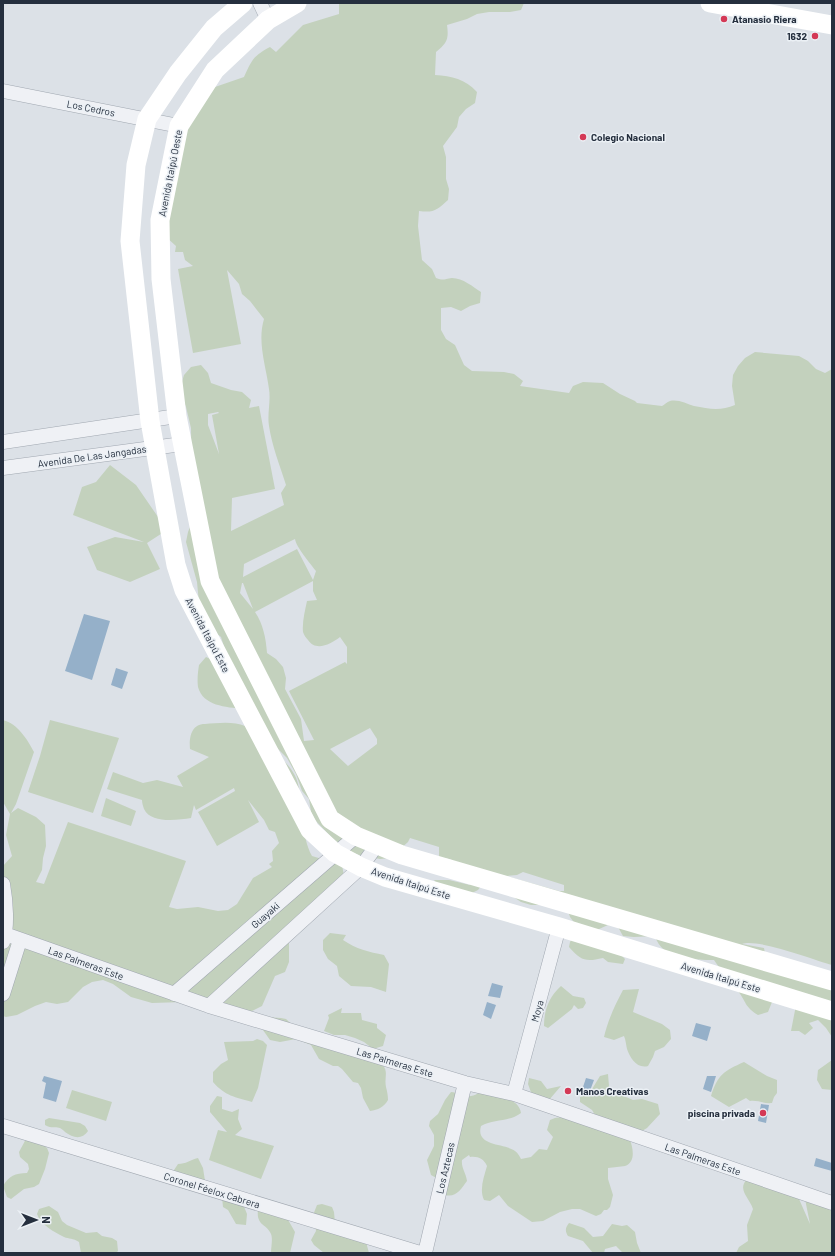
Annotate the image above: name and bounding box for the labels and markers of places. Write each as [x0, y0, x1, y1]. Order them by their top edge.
place label: Atanasio Riera [732, 13, 797, 25]
marker: Atanasio Riera [719, 14, 729, 24]
place label: 1632 [787, 30, 807, 42]
marker: 1632 [810, 31, 820, 41]
place label: Colegio Nacional [591, 131, 665, 143]
marker: Colegio Nacional [578, 132, 588, 142]
place label: Manos Creativas [576, 1085, 648, 1097]
marker: Manos Creativas [563, 1086, 573, 1096]
place label: piscina privada [688, 1107, 755, 1119]
marker: piscina privada [758, 1108, 768, 1118]

